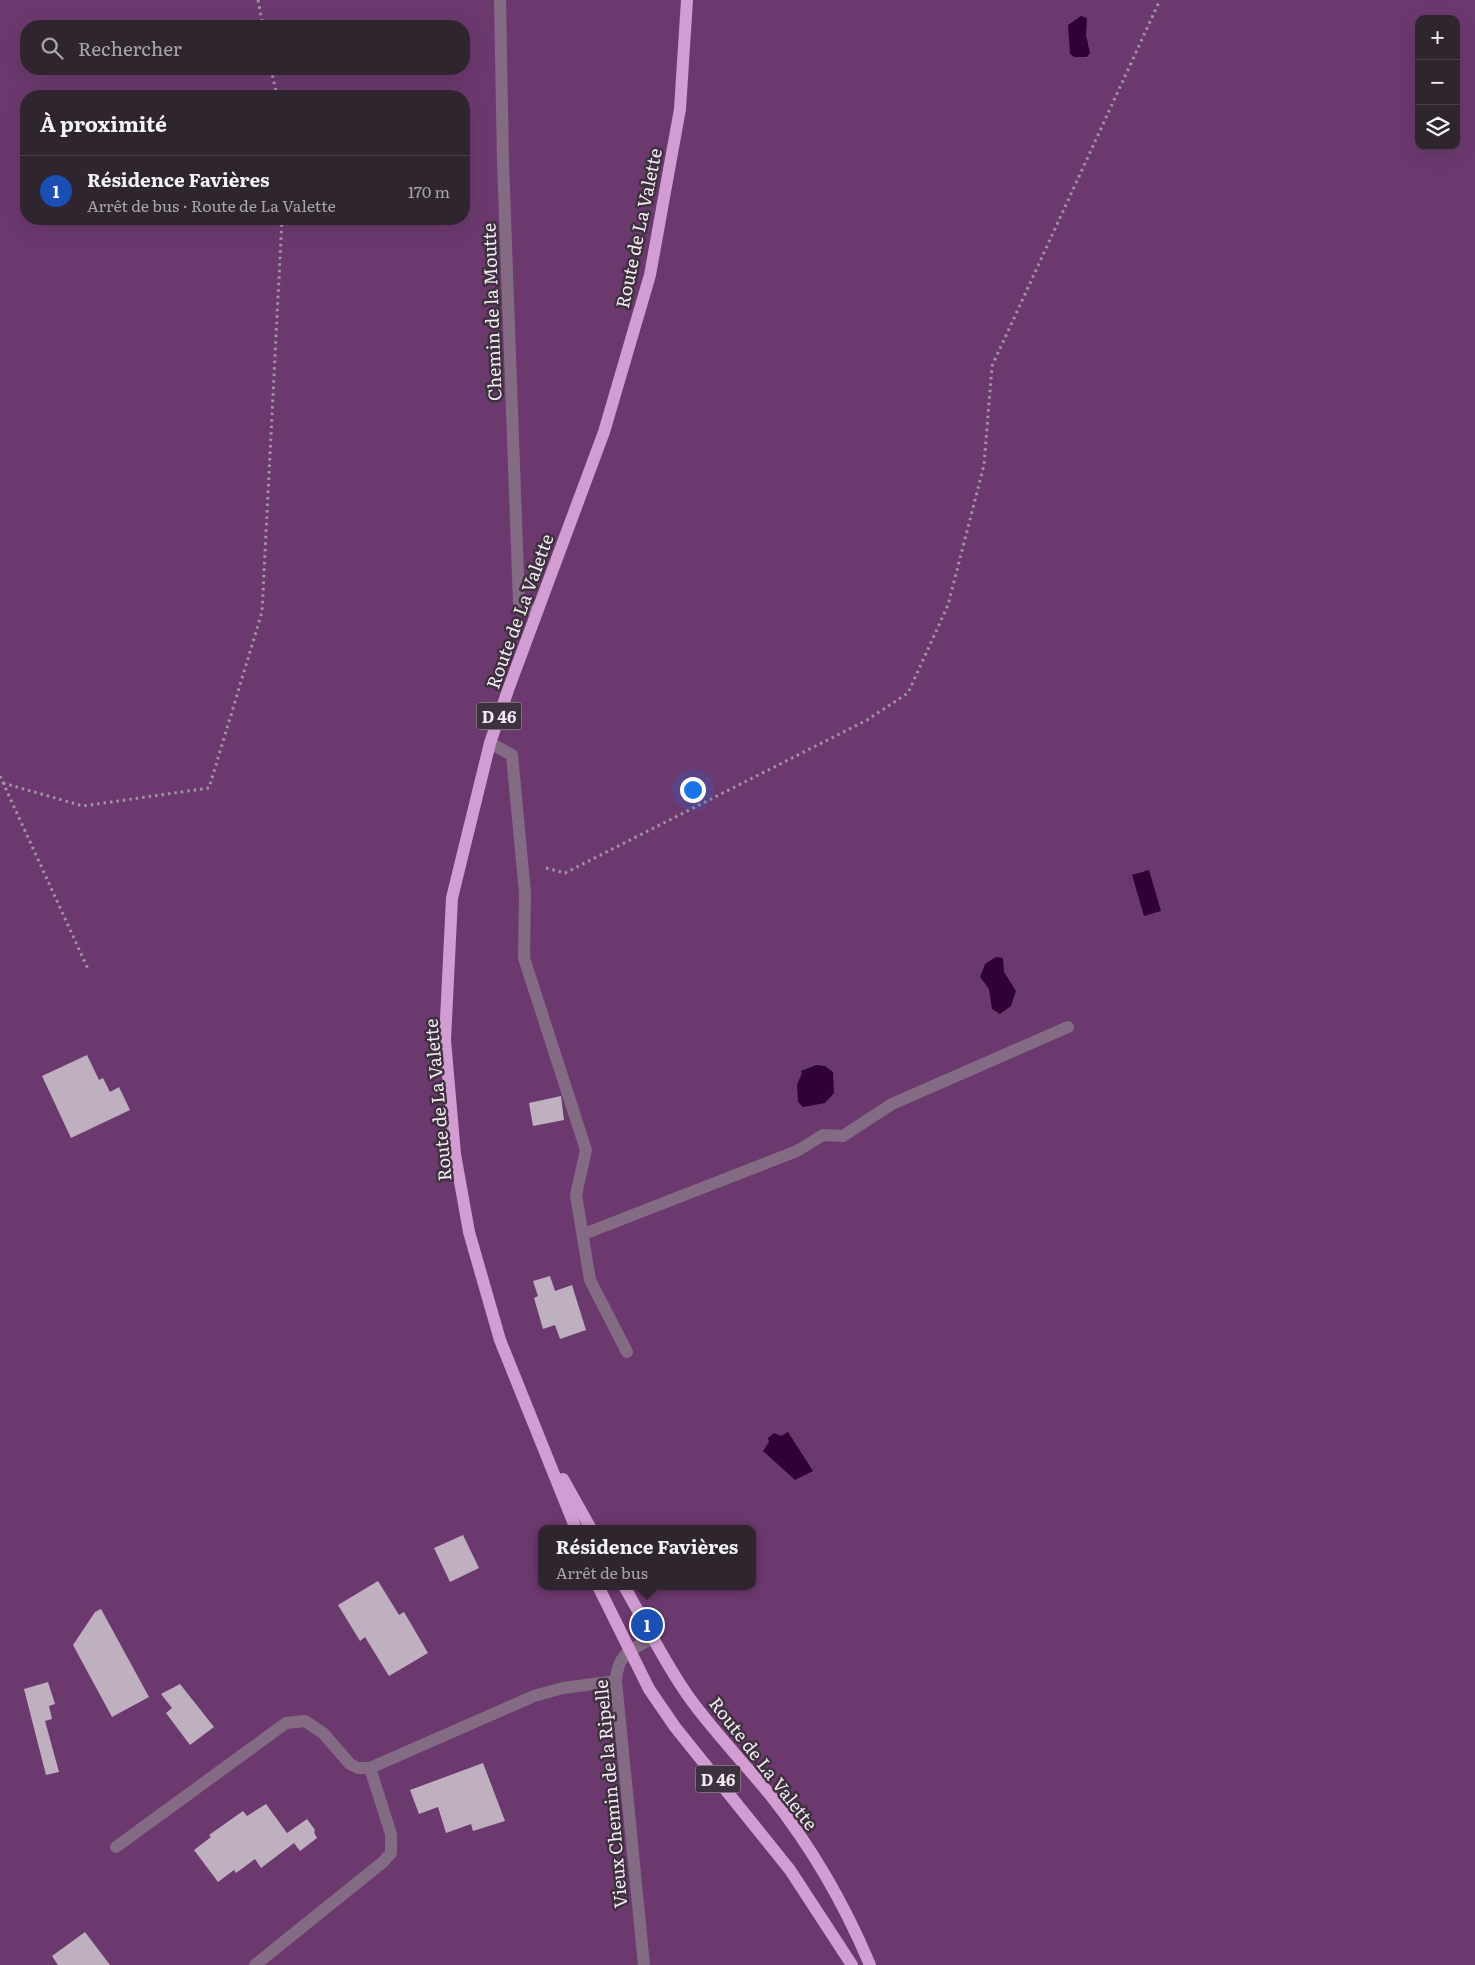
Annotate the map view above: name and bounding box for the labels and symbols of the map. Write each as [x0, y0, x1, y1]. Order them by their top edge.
street label: Route de La Valette [608, 145, 668, 311]
street label: Chemin de la Moutte [474, 222, 508, 402]
street label: Route de La Valette [478, 530, 560, 692]
road number: D 46 [476, 702, 522, 729]
your location [680, 777, 706, 803]
street label: Route de La Valette [416, 1018, 458, 1182]
pin: 1 [631, 1606, 663, 1644]
street label: Vieux Chemin de la Ripelle [587, 1679, 633, 1909]
street label: Route de La Valette [703, 1690, 825, 1836]
road number: D 46 [696, 1766, 740, 1792]

